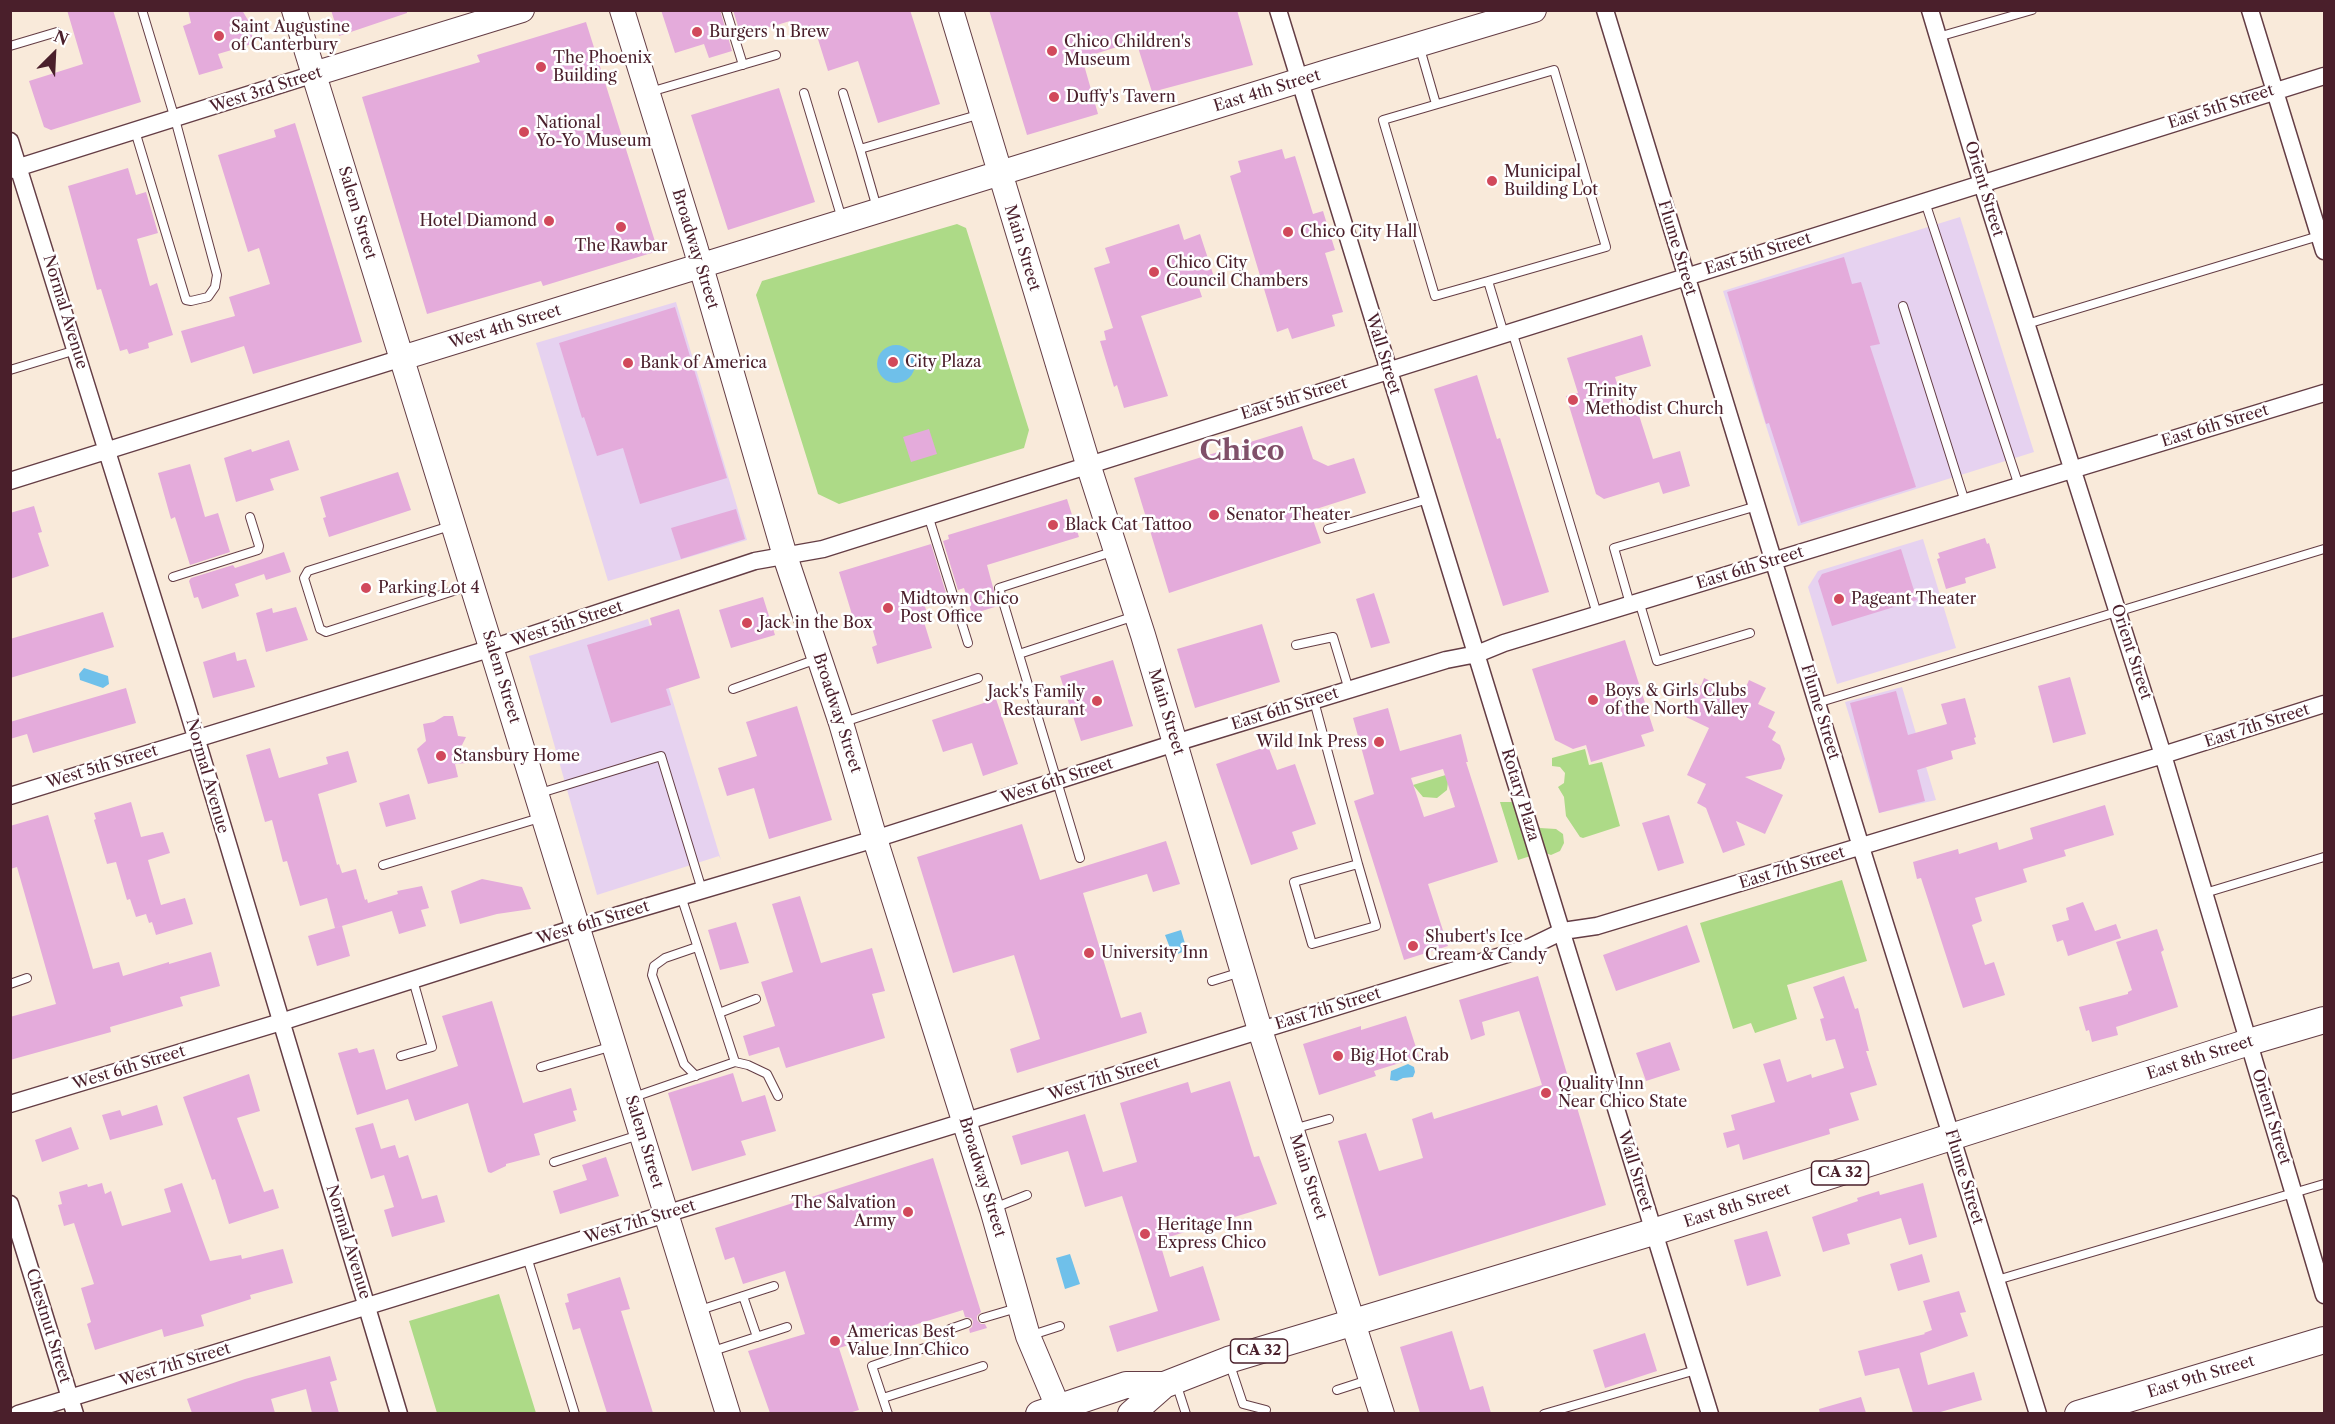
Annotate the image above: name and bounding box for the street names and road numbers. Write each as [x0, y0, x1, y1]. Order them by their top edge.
street label: West 3rd Street [208, 63, 324, 117]
street label: East 4th Street [1211, 66, 1323, 116]
street label: East 5th Street [2166, 81, 2276, 133]
street label: Orient Street [1960, 139, 2008, 239]
street label: Salem Street [334, 164, 380, 262]
street label: Broadway Street [668, 187, 722, 311]
street label: Flume Street [1653, 198, 1701, 298]
street label: Main Street [1000, 203, 1044, 293]
street label: East 5th Street [1702, 229, 1814, 279]
street label: Normal Avenue [38, 252, 92, 372]
street label: West 4th Street [447, 301, 563, 353]
street label: Wall Street [1362, 311, 1404, 397]
street label: East 5th Street [1238, 374, 1350, 424]
street label: East 6th Street [2159, 401, 2271, 451]
street label: East 6th Street [1694, 543, 1806, 593]
street label: West 5th Street [509, 597, 625, 651]
street label: Orient Street [2107, 602, 2155, 702]
street label: Salem Street [478, 628, 524, 726]
street label: Broadway Street [809, 651, 865, 775]
street label: Flume Street [1796, 662, 1844, 762]
street label: Main Street [1144, 667, 1188, 757]
street label: East 6th Street [1229, 684, 1341, 734]
street label: East 7th Street [2202, 700, 2312, 752]
street label: Normal Avenue [181, 716, 233, 836]
street label: West 5th Street [44, 741, 160, 793]
street label: Rotary Plaza [1497, 746, 1543, 844]
street label: West 6th Street [999, 754, 1115, 808]
street label: East 7th Street [1737, 843, 1847, 893]
street label: West 6th Street [534, 897, 652, 949]
street label: East 7th Street [1273, 984, 1383, 1034]
street label: East 8th Street [2144, 1032, 2256, 1084]
street label: West 6th Street [70, 1042, 188, 1094]
street label: West 7th Street [1046, 1053, 1162, 1105]
street label: Orient Street [2247, 1067, 2295, 1167]
street label: Salem Street [621, 1093, 667, 1191]
street label: Broadway Street [955, 1115, 1009, 1239]
street label: Flume Street [1940, 1127, 1988, 1227]
street label: Wall Street [1614, 1128, 1656, 1214]
street label: Main Street [1285, 1132, 1331, 1222]
road number: CA 32 [1812, 1161, 1868, 1185]
street label: East 8th Street [1681, 1180, 1793, 1232]
street label: Normal Avenue [321, 1182, 375, 1302]
street label: West 7th Street [582, 1196, 698, 1248]
street label: Chestnut Street [21, 1266, 75, 1386]
street label: West 7th Street [117, 1339, 233, 1391]
road number: CA 32 [1230, 1339, 1288, 1363]
street label: East 9th Street [2145, 1352, 2257, 1402]

